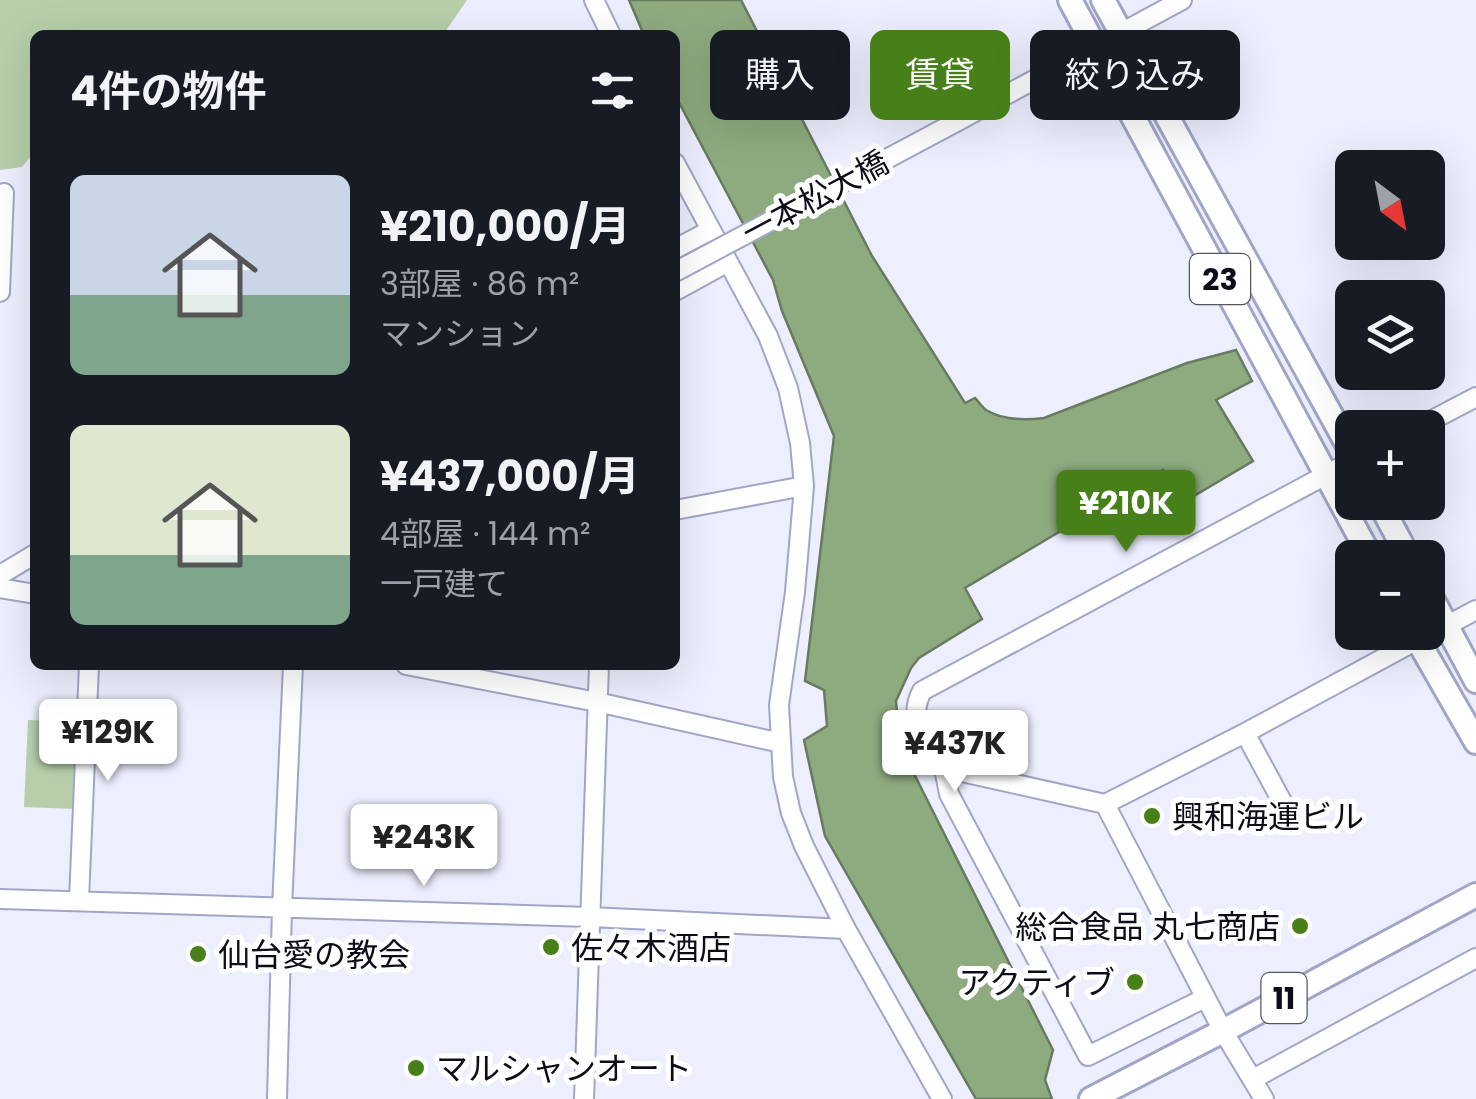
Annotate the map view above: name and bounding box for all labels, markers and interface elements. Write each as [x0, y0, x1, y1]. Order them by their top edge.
chip: 購入 [710, 30, 850, 120]
chip: 賃貸 [870, 30, 1010, 120]
chip: 絞り込み [1030, 30, 1240, 120]
text: 4件の物件 [70, 62, 266, 121]
icon: filters [585, 63, 640, 118]
street label: 一本松大橋 [734, 140, 896, 254]
north arrow [1335, 150, 1445, 260]
map controls [1335, 150, 1445, 650]
text: ¥210,000/月 [380, 197, 631, 256]
icon: home [150, 215, 270, 335]
road number: 23 [1190, 254, 1250, 304]
text: 3部屋 · 86 m² [380, 261, 579, 306]
button: layers [1335, 280, 1445, 390]
text: マンション [380, 311, 540, 356]
button: + [1335, 410, 1445, 520]
text: ¥437,000/月 [380, 447, 640, 506]
icon: home [150, 465, 270, 585]
pin: ¥210K [1056, 470, 1196, 555]
text: ¥210K [1079, 480, 1173, 525]
text: 4部屋 · 144 m² [380, 511, 591, 556]
button: − [1335, 540, 1445, 650]
text: 一戸建て [380, 561, 508, 606]
pin: ¥129K [38, 699, 178, 784]
text: ¥129K [61, 709, 155, 754]
pin: ¥437K [885, 710, 1025, 795]
text: ¥437K [904, 720, 1006, 765]
place label: 興和海運ビル [1172, 794, 1364, 839]
pin: ¥243K [354, 804, 494, 889]
marker: 興和海運ビル [1141, 805, 1163, 827]
text: ¥243K [372, 814, 476, 859]
place label: 総合食品 丸七商店 [1015, 904, 1280, 949]
marker: 総合食品 丸七商店 [1289, 915, 1311, 937]
place label: 佐々木酒店 [571, 925, 731, 970]
place label: 仙台愛の教会 [218, 932, 410, 977]
marker: 佐々木酒店 [540, 936, 562, 958]
marker: 仙台愛の教会 [187, 943, 209, 965]
place label: アクティブ [959, 960, 1115, 1005]
marker: アクティブ [1124, 971, 1146, 993]
road number: 11 [1262, 973, 1306, 1023]
place label: マルシャンオート [436, 1046, 692, 1091]
marker: マルシャンオート [405, 1057, 427, 1079]

